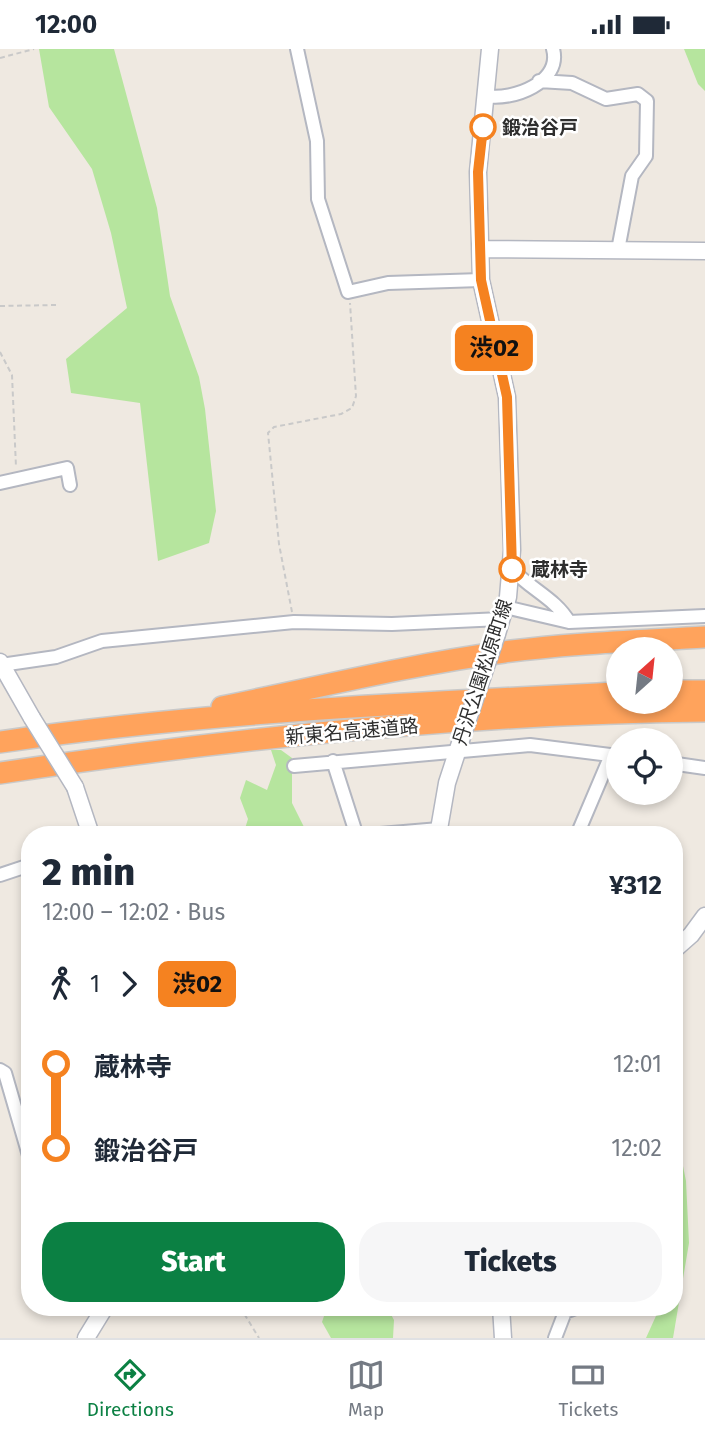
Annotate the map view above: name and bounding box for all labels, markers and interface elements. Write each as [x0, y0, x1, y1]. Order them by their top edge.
text: 12:00 [35, 9, 97, 40]
marker: 鍛治谷戸 [470, 114, 496, 140]
place label: 鍛治谷戸 [502, 116, 578, 139]
line badge: 渋02 [454, 325, 534, 371]
text: 渋02 [469, 334, 519, 362]
marker: 蔵林寺 [499, 556, 525, 582]
place label: 蔵林寺 [531, 558, 588, 581]
street label: 丹沢公園松原町線 [448, 596, 517, 748]
north arrow [606, 637, 682, 714]
map controls [606, 637, 683, 805]
street label: 新東名高速道路 [285, 714, 419, 749]
button: locate [606, 728, 683, 805]
text: 2 min [42, 849, 135, 895]
text: ¥312 [609, 870, 662, 901]
text: 12:00 – 12:02 · Bus [42, 898, 225, 926]
icon: walk [42, 965, 80, 1003]
icon: forward [110, 965, 148, 1003]
text: 1 [90, 970, 100, 998]
text: 渋02 [172, 970, 222, 998]
text: 12:01 [613, 1050, 662, 1078]
text: 蔵林寺 [94, 1052, 172, 1083]
text: 12:02 [611, 1134, 662, 1162]
text: 鍛治谷戸 [94, 1136, 198, 1167]
button: Start [42, 1222, 345, 1302]
button: Tickets [359, 1222, 662, 1302]
tab: Directions [87, 1356, 174, 1421]
tab: Map [347, 1356, 385, 1421]
tab: Tickets [558, 1356, 618, 1421]

